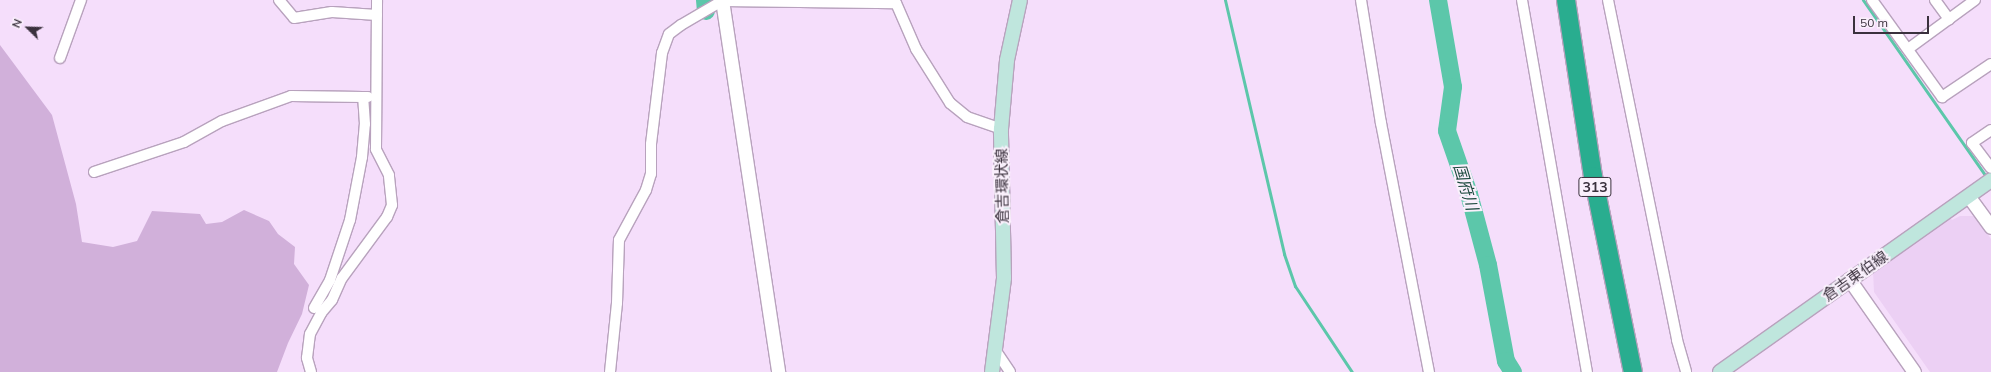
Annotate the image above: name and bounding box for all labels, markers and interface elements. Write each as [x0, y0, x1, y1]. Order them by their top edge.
north arrow [8, 8, 48, 48]
scale bar [1855, 8, 1931, 34]
text: 50 m [1860, 15, 1888, 30]
text: N [9, 17, 25, 30]
street label: 倉吉環状線 [992, 148, 1012, 224]
water label: 国府川 [1450, 161, 1482, 213]
road number: 313 [1578, 175, 1612, 199]
street label: 倉吉東伯線 [1819, 247, 1891, 305]

